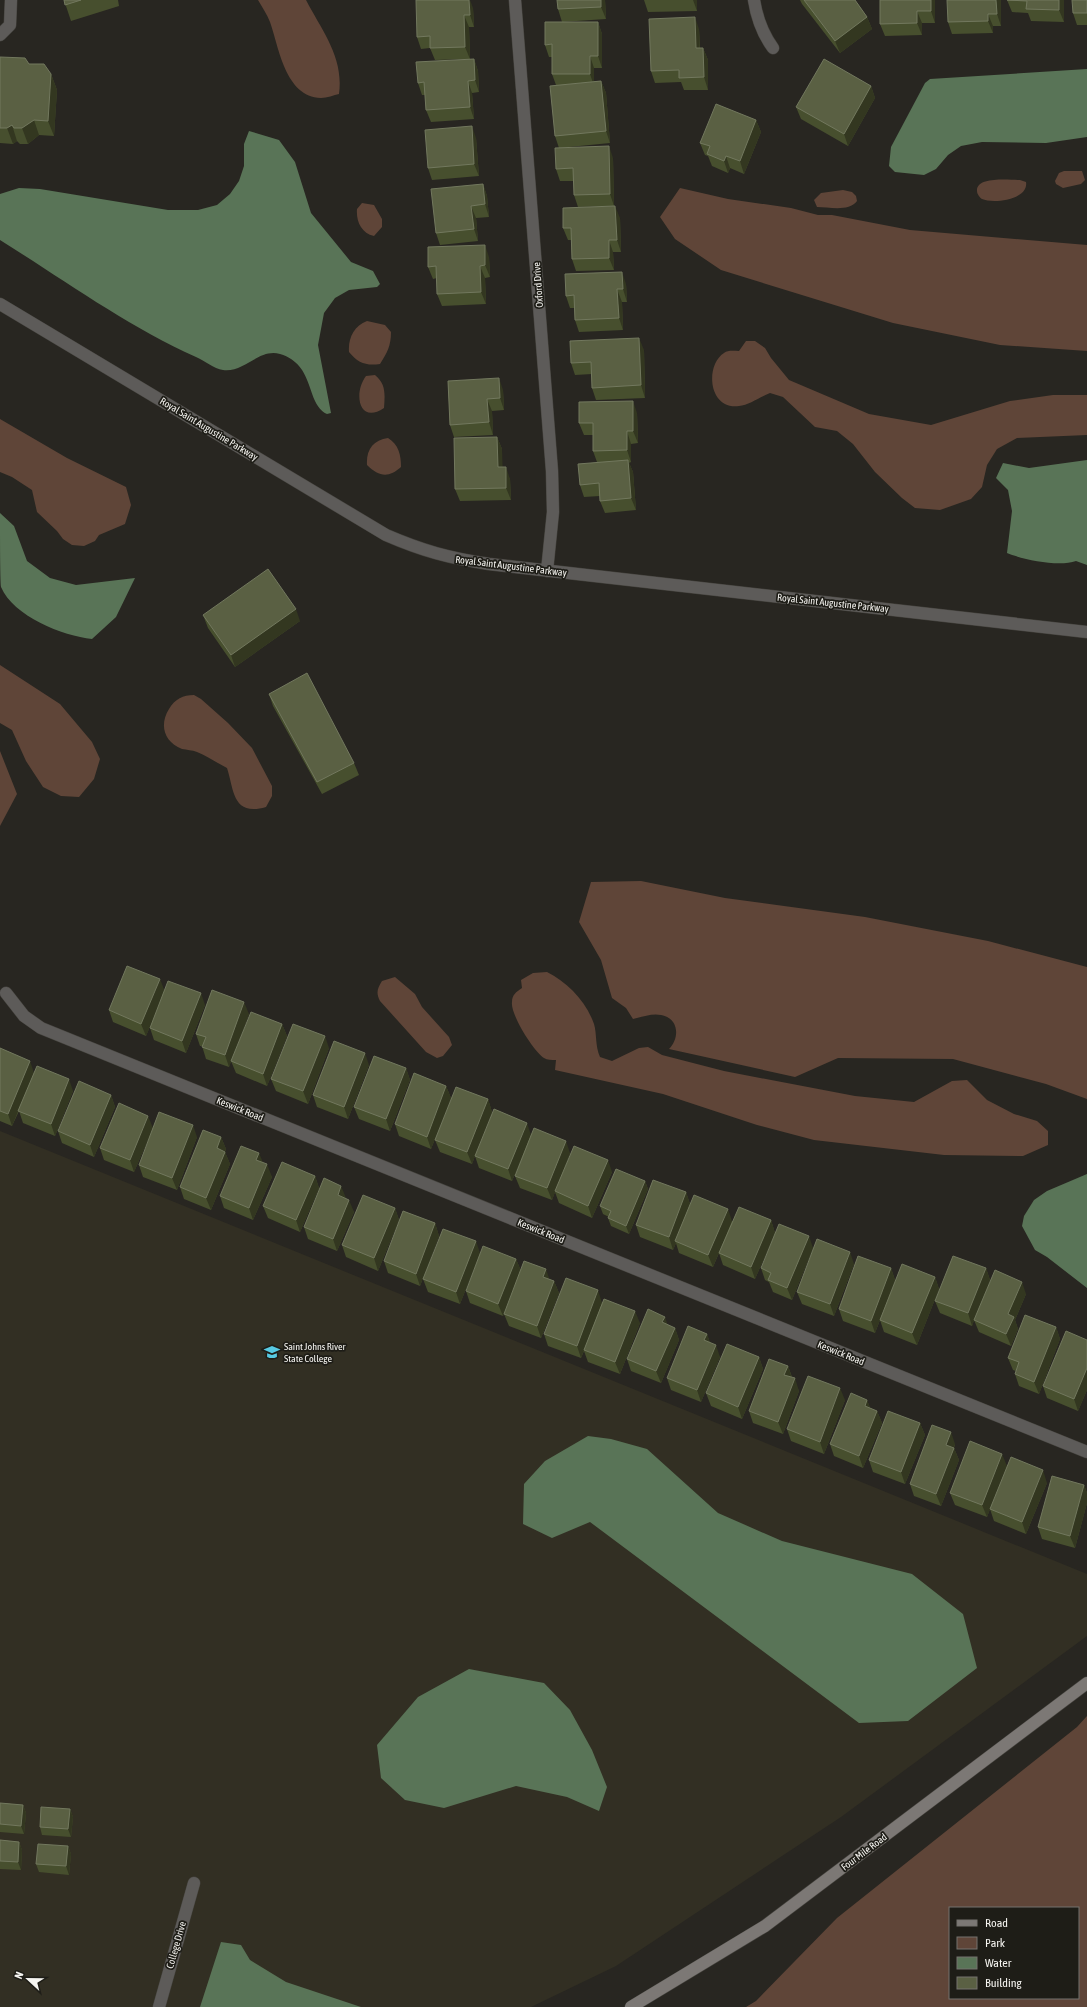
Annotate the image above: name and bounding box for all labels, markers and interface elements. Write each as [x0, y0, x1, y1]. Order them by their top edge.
street label: Oxford Drive [531, 261, 545, 308]
street label: Royal Saint Augustine Parkway [158, 395, 260, 463]
street label: Royal Saint Augustine Parkway [455, 554, 567, 578]
street label: Royal Saint Augustine Parkway [777, 592, 889, 614]
street label: Keswick Road [215, 1095, 265, 1123]
street label: Keswick Road [516, 1217, 566, 1245]
street label: Keswick Road [816, 1339, 866, 1367]
place label: Saint Johns River State College [284, 1341, 347, 1364]
school or university icon: Saint Johns River State College [263, 1343, 281, 1361]
street label: Four Mile Road [839, 1831, 889, 1873]
legend [949, 1907, 1079, 1999]
text: Road [985, 1916, 1008, 1930]
street label: College Drive [164, 1920, 188, 1970]
text: Park [985, 1936, 1006, 1950]
text: Water [985, 1956, 1012, 1970]
north arrow [8, 1959, 48, 1999]
text: N [12, 1970, 26, 1981]
text: Building [985, 1976, 1023, 1990]

